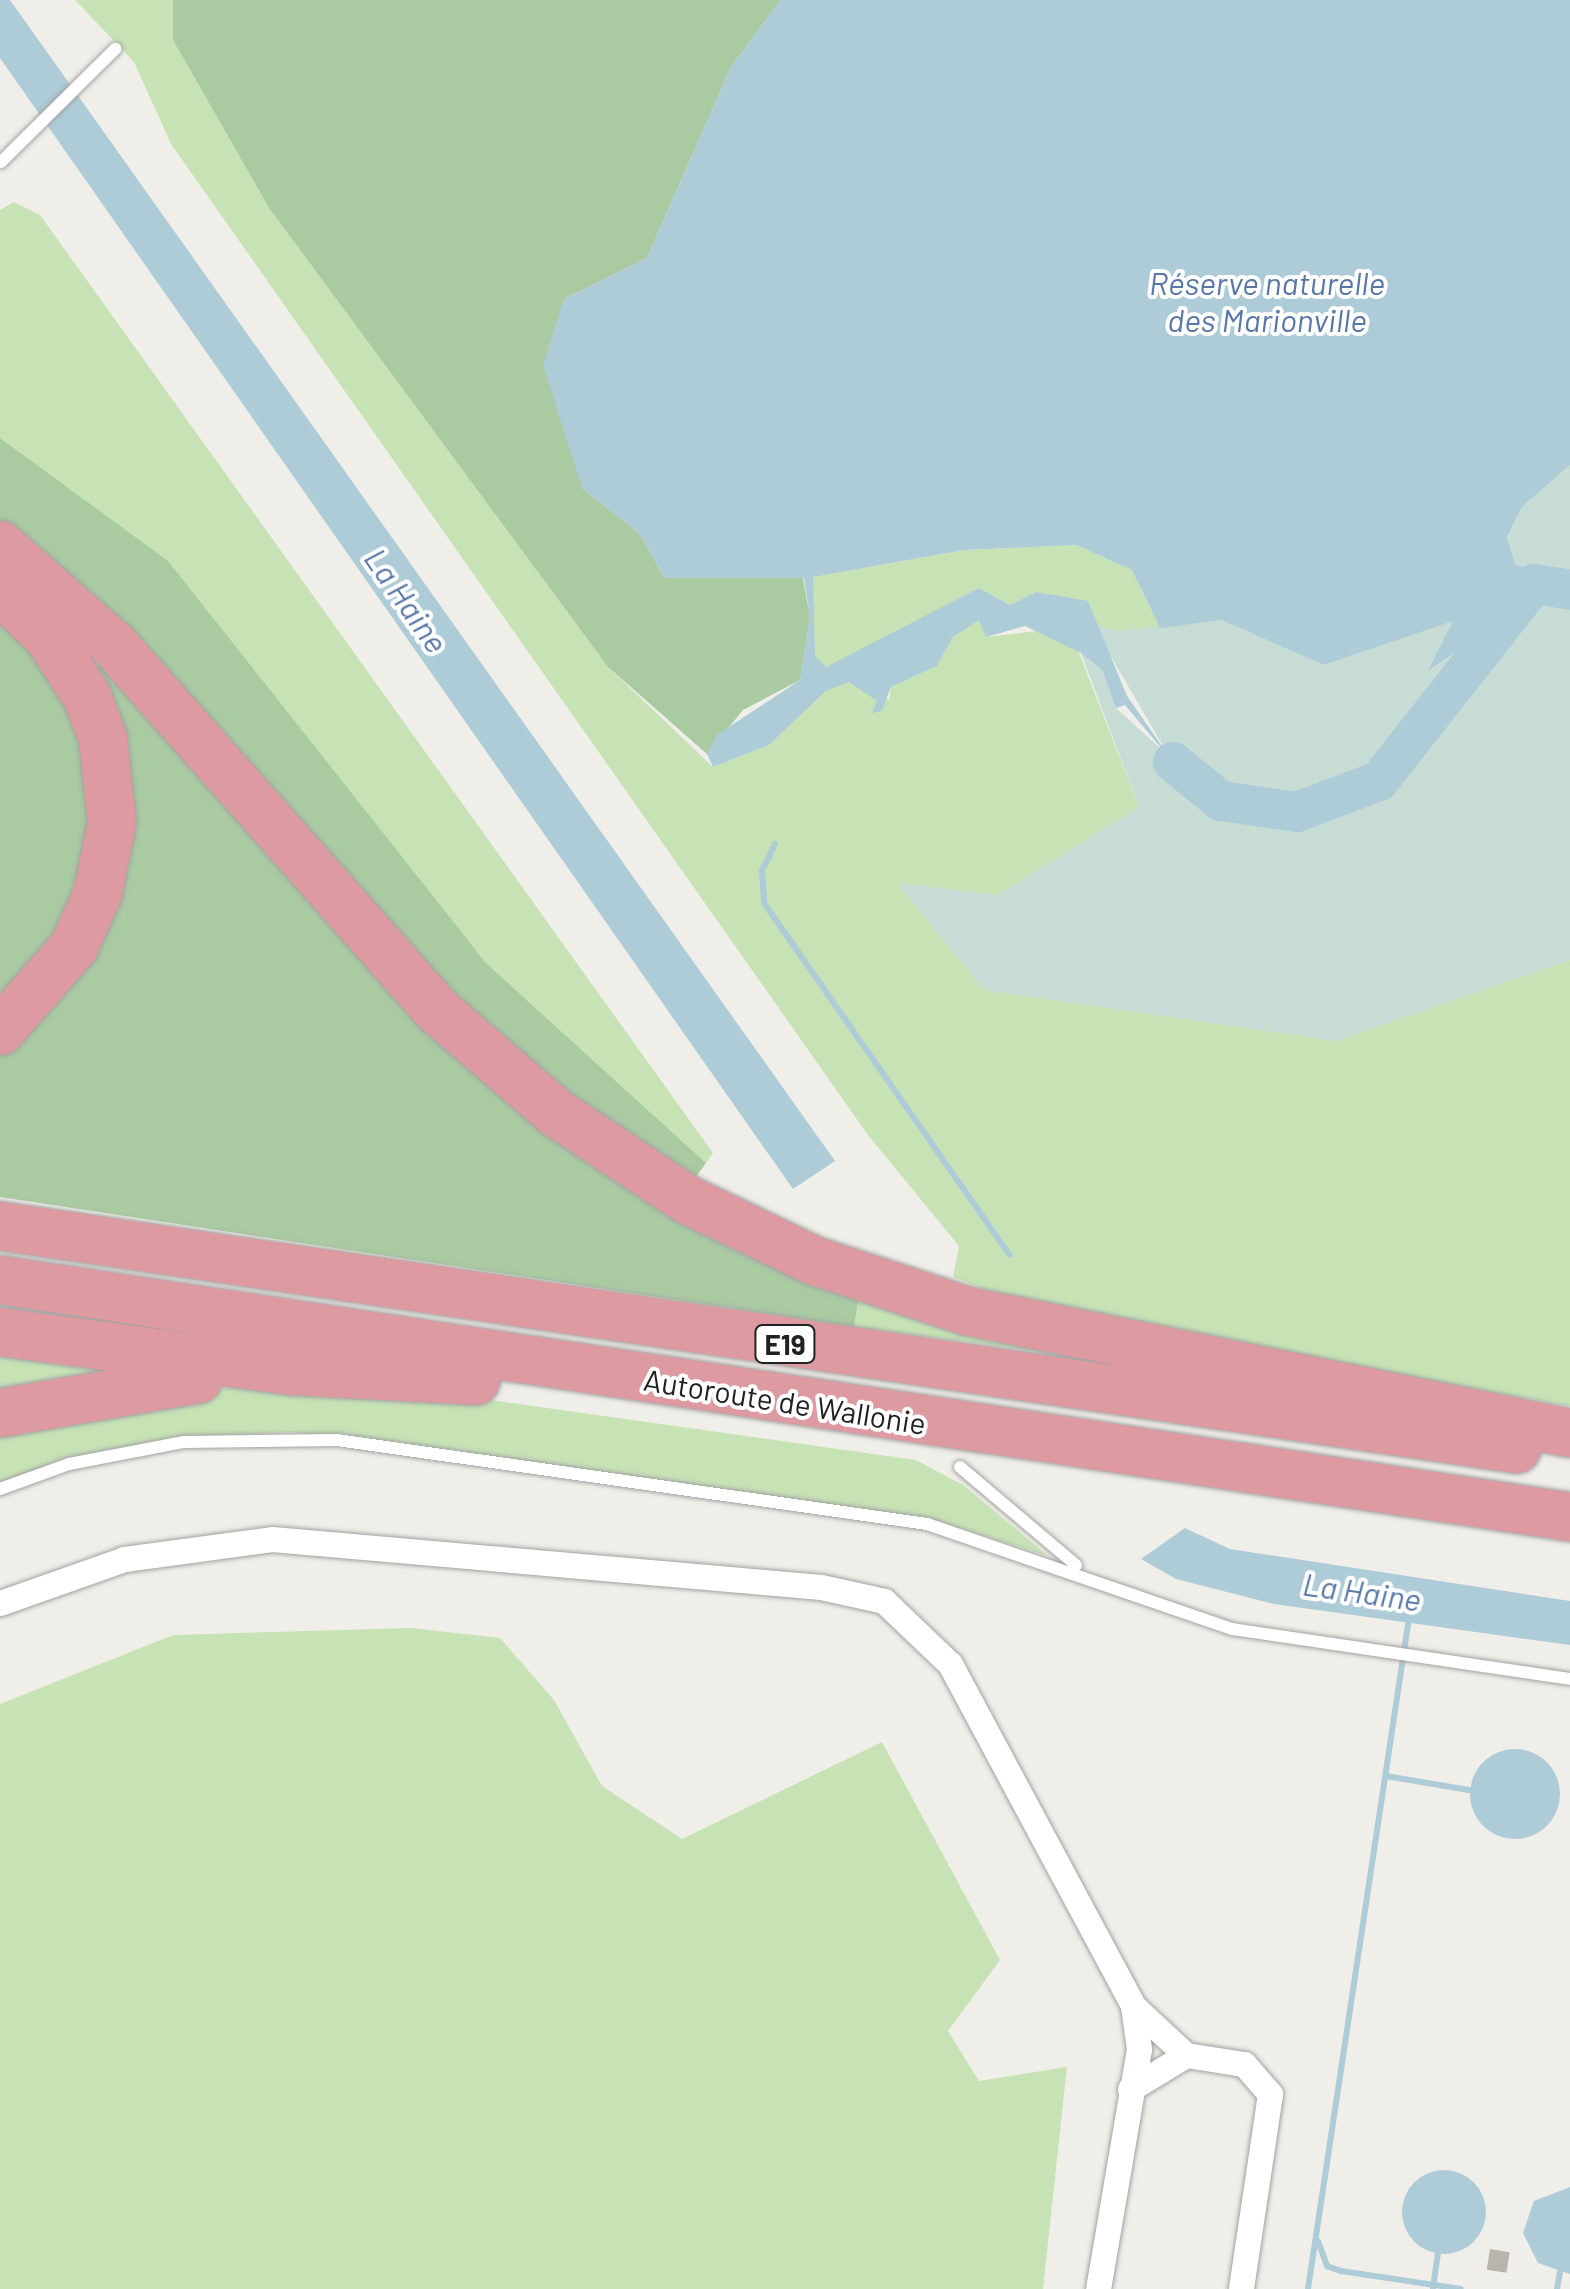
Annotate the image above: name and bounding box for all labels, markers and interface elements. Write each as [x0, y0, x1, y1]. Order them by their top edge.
water label: Réserve naturelle des Marionville [1149, 264, 1385, 339]
water label: La Haine [357, 540, 457, 660]
road number: E19 [752, 1321, 818, 1367]
street label: Autoroute de Wallonie [641, 1361, 929, 1441]
water label: La Haine [1300, 1564, 1424, 1618]

